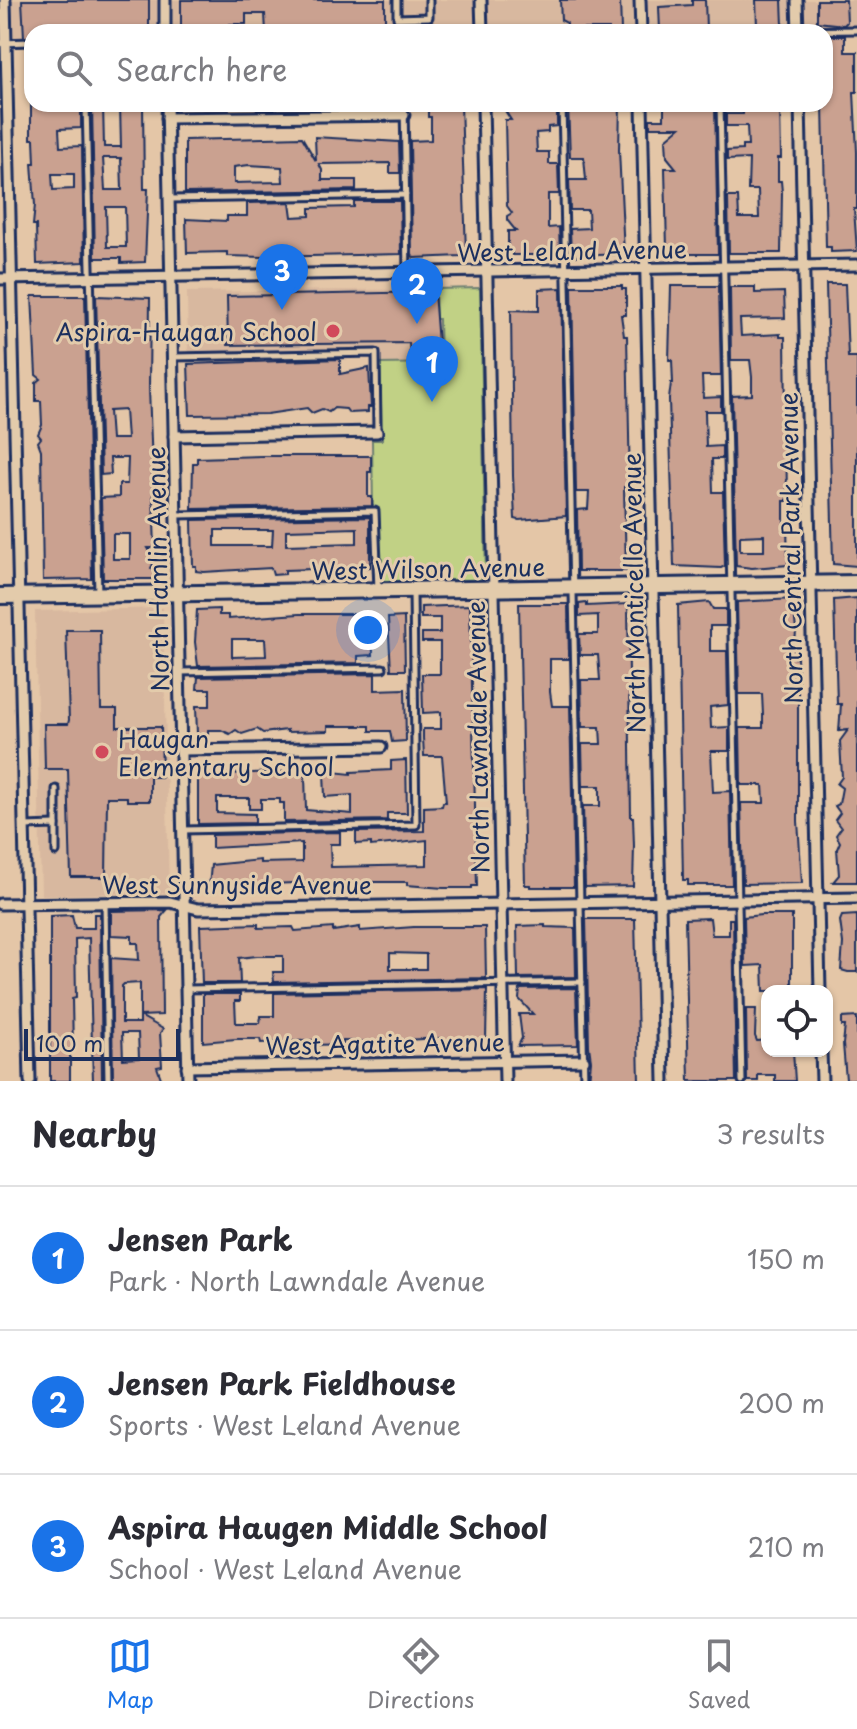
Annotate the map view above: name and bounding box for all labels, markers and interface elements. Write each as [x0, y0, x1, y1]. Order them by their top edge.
search box [24, 24, 833, 112]
icon: search [52, 46, 96, 90]
text: Search here [116, 46, 288, 91]
street label: West Leland Avenue [457, 230, 687, 270]
pin: 3 [256, 244, 308, 310]
pin: 2 [391, 258, 443, 324]
place label: Aspira-Haugan School [56, 313, 317, 349]
marker: Aspira-Haugan School [324, 322, 342, 340]
pin: 1 [406, 336, 458, 402]
street label: North Central Park Avenue [769, 392, 811, 704]
street label: North Hamlin Avenue [137, 446, 177, 692]
street label: North Monticello Avenue [613, 452, 653, 734]
street label: West Wilson Avenue [311, 548, 545, 588]
street label: North Lawndale Avenue [457, 600, 497, 874]
your location [348, 610, 388, 650]
place label: Haugan Elementary School [118, 720, 334, 784]
marker: Haugan Elementary School [93, 743, 111, 761]
street label: West Sunnyside Avenue [102, 866, 372, 902]
map controls [761, 985, 833, 1057]
button: locate [761, 985, 833, 1057]
street label: West Agatite Avenue [265, 1023, 505, 1063]
scale bar [24, 1025, 180, 1061]
text: 100 m [36, 1026, 103, 1059]
text: Nearby [32, 1107, 157, 1159]
text: 3 results [717, 1114, 825, 1153]
text: Jensen Park [108, 1216, 293, 1261]
text: 1 [52, 1239, 64, 1278]
text: 150 m [747, 1239, 825, 1278]
text: Park · North Lawndale Avenue [108, 1261, 485, 1300]
text: Jensen Park Fieldhouse [108, 1360, 456, 1405]
text: 2 [49, 1383, 67, 1422]
text: 200 m [738, 1383, 825, 1422]
text: Sports · West Leland Avenue [108, 1405, 461, 1444]
text: Aspira Haugen Middle School [108, 1504, 548, 1549]
text: 3 [49, 1527, 67, 1566]
text: 210 m [748, 1527, 825, 1566]
text: School · West Leland Avenue [108, 1549, 462, 1588]
tab: Map [107, 1634, 154, 1715]
tab: Directions [367, 1634, 474, 1715]
tab: Saved [688, 1634, 750, 1715]

